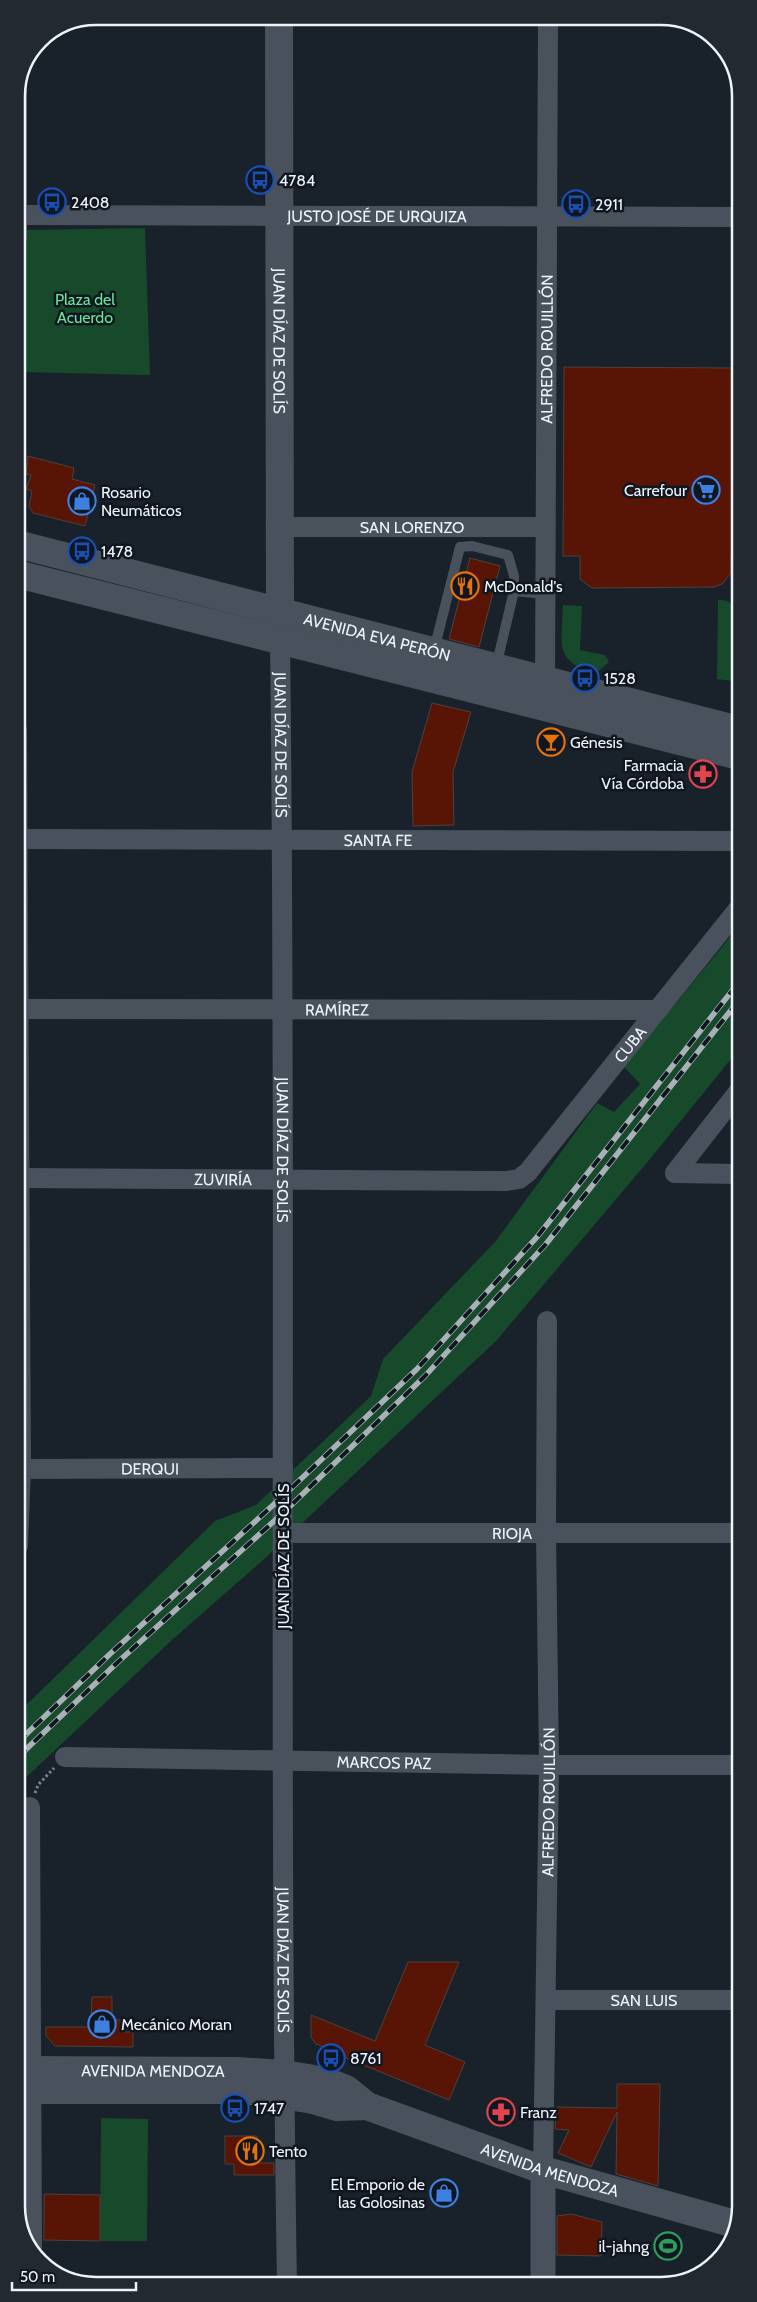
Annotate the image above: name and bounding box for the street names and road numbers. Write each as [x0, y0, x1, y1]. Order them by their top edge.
street label: JUSTO JOSÉ DE URQUIZA [286, 206, 467, 226]
street label: JUAN DÍAZ DE SOLÍS [270, 267, 289, 414]
street label: ALFREDO ROUILLÓN [537, 274, 556, 424]
street label: SAN LORENZO [360, 518, 464, 537]
street label: AVENIDA EVA PERÓN [302, 609, 453, 665]
street label: JUAN DÍAZ DE SOLÍS [271, 671, 291, 818]
street label: SANTA FE [344, 830, 413, 850]
street label: RAMÍREZ [305, 1000, 369, 1019]
street label: CUBA [610, 1022, 650, 1066]
street label: JUAN DÍAZ DE SOLÍS [273, 1076, 292, 1223]
street label: ZUVIRÍA [194, 1170, 252, 1189]
street label: DERQUI [121, 1459, 179, 1478]
street label: JUAN DÍAZ DE SOLÍS [274, 1483, 293, 1630]
street label: RIOJA [492, 1524, 532, 1543]
street label: ALFREDO ROUILLÓN [538, 1727, 559, 1877]
street label: MARCOS PAZ [336, 1752, 432, 1773]
street label: JUAN DÍAZ DE SOLÍS [274, 1886, 294, 2033]
street label: SAN LUIS [611, 1991, 677, 2010]
street label: AVENIDA MENDOZA [81, 2061, 225, 2080]
street label: AVENIDA MENDOZA [478, 2139, 621, 2200]

